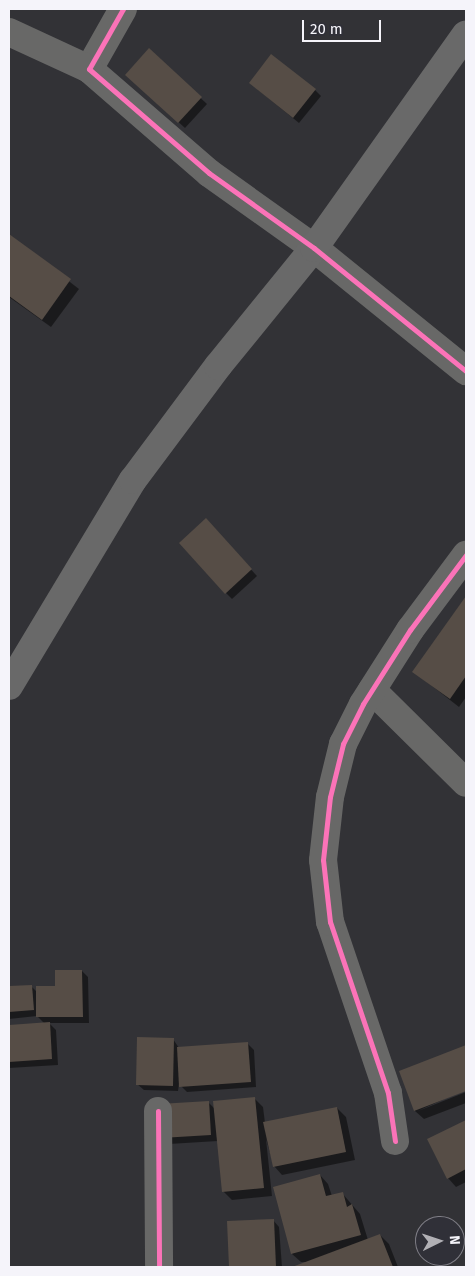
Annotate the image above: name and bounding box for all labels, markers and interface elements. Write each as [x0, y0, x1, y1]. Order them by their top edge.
scale bar [305, 10, 384, 42]
text: 20 m [310, 20, 343, 38]
north arrow [415, 1216, 465, 1266]
text: N [446, 1235, 463, 1245]

